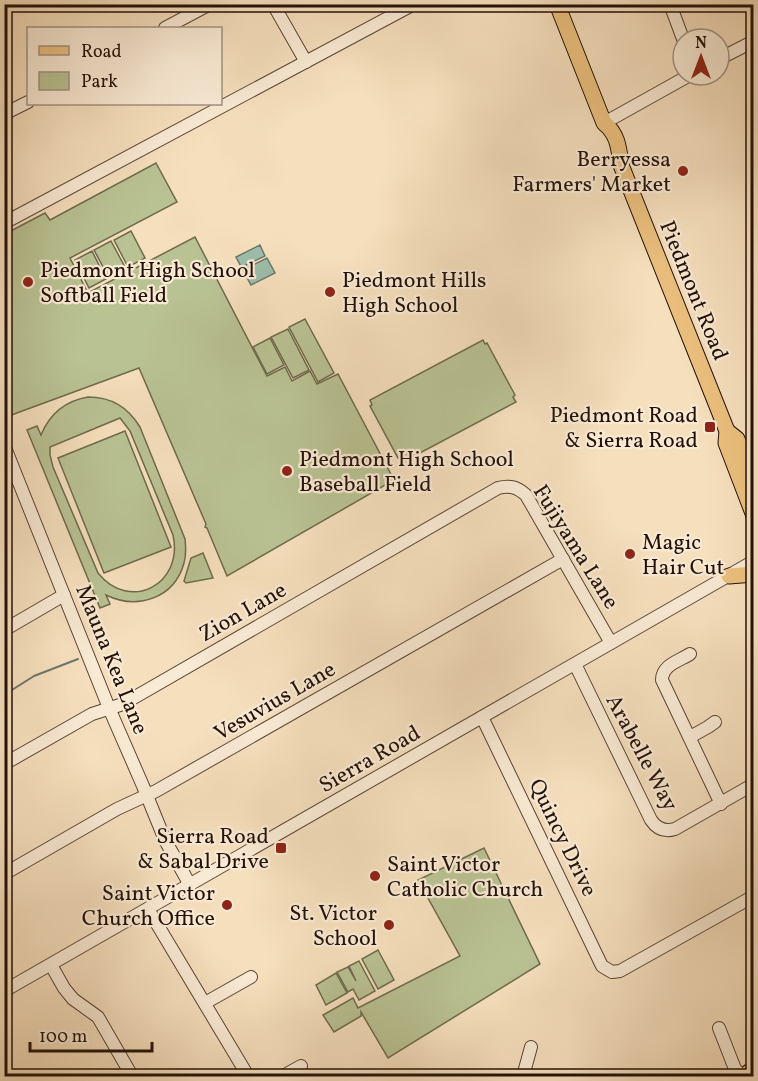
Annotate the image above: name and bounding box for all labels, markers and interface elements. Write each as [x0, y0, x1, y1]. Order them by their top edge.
legend [27, 27, 222, 105]
north arrow [671, 27, 731, 87]
text: N [695, 33, 707, 55]
text: Road [81, 40, 122, 65]
text: Park [81, 70, 118, 95]
place label: Berryessa Farmers' Market [512, 145, 671, 201]
marker: Berryessa Farmers' Market [676, 164, 690, 178]
street label: Piedmont Road [651, 216, 735, 366]
place label: Piedmont High School Softball Field [40, 256, 255, 312]
place label: Piedmont Hills High School [342, 266, 486, 322]
marker: Piedmont High School Softball Field [21, 275, 35, 289]
marker: Piedmont Hills High School [323, 285, 337, 299]
place label: Piedmont Road & Sierra Road [550, 401, 698, 457]
marker: Piedmont Road & Sierra Road [703, 420, 717, 434]
place label: Piedmont High School Baseball Field [299, 445, 514, 501]
marker: Piedmont High School Baseball Field [280, 464, 294, 478]
street label: Fujiyama Lane [524, 479, 626, 616]
place label: Magic Hair Cut [642, 528, 725, 584]
marker: Magic Hair Cut [623, 547, 637, 561]
street label: Zion Lane [194, 576, 293, 651]
street label: Mauna Kea Lane [67, 580, 155, 739]
street label: Vesuvius Lane [209, 655, 342, 750]
street label: Arabelle Way [597, 689, 685, 817]
street label: Sierra Road [314, 719, 427, 802]
street label: Quincy Drive [520, 774, 604, 902]
place label: Sierra Road & Sabal Drive [137, 822, 269, 878]
marker: Sierra Road & Sabal Drive [274, 841, 288, 855]
place label: Saint Victor Catholic Church [387, 850, 543, 906]
marker: Saint Victor Catholic Church [368, 869, 382, 883]
place label: Saint Victor Church Office [82, 879, 215, 935]
marker: Saint Victor Church Office [220, 898, 234, 912]
place label: St. Victor School [289, 899, 377, 955]
marker: St. Victor School [382, 918, 396, 932]
scale bar [30, 1015, 152, 1053]
text: 100 m [39, 1025, 88, 1050]

